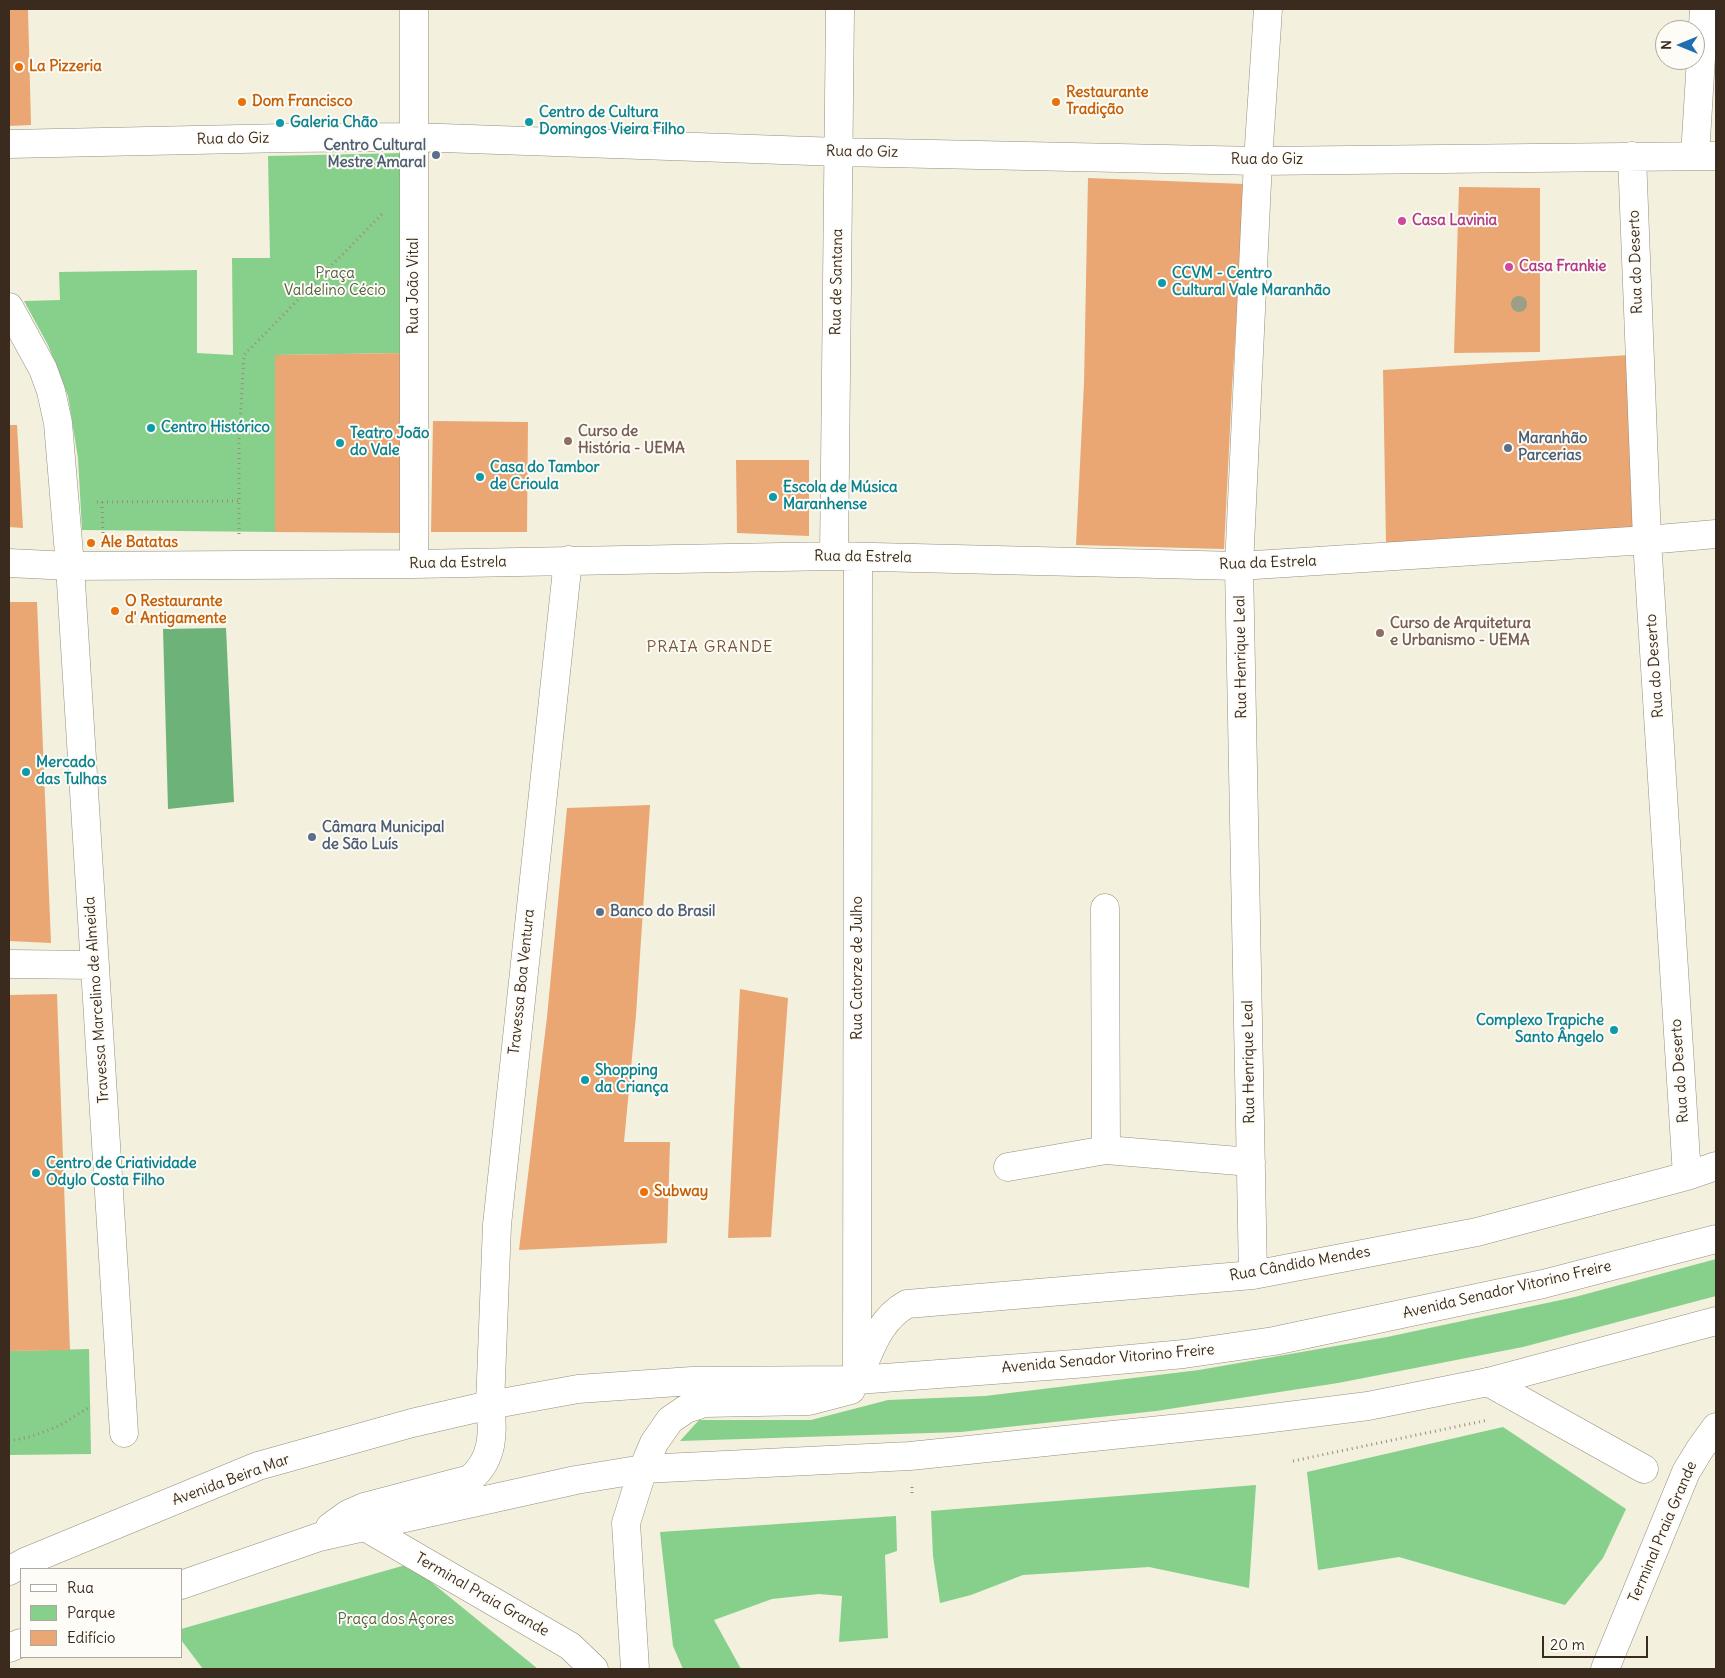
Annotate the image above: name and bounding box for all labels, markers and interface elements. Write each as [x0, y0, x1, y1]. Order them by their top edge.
north arrow [1655, 20, 1705, 70]
text: N [1657, 40, 1675, 50]
place label: La Pizzeria [29, 58, 102, 76]
marker: La Pizzeria [13, 61, 25, 73]
place label: Restaurante Tradição [1066, 84, 1148, 119]
place label: Dom Francisco [252, 93, 353, 111]
marker: Dom Francisco [236, 96, 248, 108]
marker: Restaurante Tradição [1050, 96, 1062, 108]
place label: Centro de Cultura Domingos Vieira Filho [539, 104, 685, 139]
place label: Galeria Chão [290, 114, 378, 132]
marker: Centro de Cultura Domingos Vieira Filho [523, 116, 535, 128]
marker: Galeria Chão [274, 117, 286, 129]
street label: Rua do Giz [197, 129, 269, 149]
place label: Centro Cultural Mestre Amaral [323, 137, 426, 172]
street label: Rua do Giz [826, 142, 898, 162]
marker: Centro Cultural Mestre Amaral [430, 149, 442, 161]
street label: Rua do Giz [1231, 151, 1303, 169]
street label: Rua do Deserto [1625, 210, 1647, 314]
place label: Casa Lavinia [1412, 212, 1497, 230]
marker: Casa Lavinia [1396, 215, 1408, 227]
street label: Rua de Santana [827, 228, 847, 336]
street label: Rua João Vital [405, 238, 423, 334]
place label: Casa Frankie [1519, 258, 1606, 276]
marker: Casa Frankie [1503, 261, 1515, 273]
park label: Praça Valdelino Cécio [284, 265, 386, 300]
place label: CCVM - Centro Cultural Vale Maranhão [1172, 265, 1331, 300]
marker: CCVM - Centro Cultural Vale Maranhão [1156, 277, 1168, 289]
place label: Centro Histórico [161, 419, 270, 437]
marker: Centro Histórico [145, 422, 157, 434]
place label: Curso de História - UEMA [578, 423, 685, 458]
place label: Teatro João do Vale [350, 425, 429, 460]
place label: Maranhão Parcerias [1518, 430, 1587, 465]
marker: Curso de História - UEMA [562, 435, 574, 447]
marker: Teatro João do Vale [334, 437, 346, 449]
marker: Maranhão Parcerias [1502, 442, 1514, 454]
place label: Casa do Tambor de Crioula [490, 459, 600, 494]
marker: Casa do Tambor de Crioula [474, 471, 486, 483]
place label: Escola de Música Maranhense [783, 479, 898, 514]
marker: Escola de Música Maranhense [767, 491, 779, 503]
place label: Ale Batatas [101, 534, 178, 552]
marker: Ale Batatas [85, 537, 97, 549]
street label: Rua da Estrela [814, 547, 912, 567]
street label: Rua da Estrela [1219, 552, 1317, 574]
street label: Rua da Estrela [409, 553, 507, 573]
place label: O Restaurante d' Antigamente [125, 593, 227, 628]
street label: Rua Henrique Leal [1231, 595, 1251, 719]
marker: O Restaurante d' Antigamente [109, 605, 121, 617]
street label: Rua do Deserto [1642, 613, 1668, 719]
place label: Curso de Arquitetura e Urbanismo - UEMA [1390, 615, 1531, 650]
marker: Curso de Arquitetura e Urbanismo - UEMA [1374, 627, 1386, 639]
district label: PRAIA GRANDE [645, 637, 775, 657]
place label: Mercado das Tulhas [36, 754, 107, 789]
marker: Mercado das Tulhas [20, 766, 32, 778]
place label: Câmara Municipal de São Luís [322, 819, 444, 854]
marker: Câmara Municipal de São Luís [306, 831, 318, 843]
street label: Travessa Marcelino de Almeida [81, 896, 113, 1104]
street label: Rua Catorze de Julho [849, 896, 867, 1040]
place label: Banco do Brasil [610, 903, 715, 921]
marker: Banco do Brasil [594, 906, 606, 918]
street label: Travessa Boa Ventura [505, 908, 539, 1056]
street label: Rua Henrique Leal [1239, 1000, 1259, 1124]
place label: Complexo Trapiche Santo Ângelo [1476, 1012, 1604, 1047]
street label: Rua do Deserto [1667, 1018, 1693, 1124]
marker: Complexo Trapiche Santo Ângelo [1608, 1024, 1620, 1036]
place label: Shopping da Criança [595, 1062, 669, 1097]
marker: Shopping da Criança [579, 1074, 591, 1086]
place label: Centro de Criatividade Odylo Costa Filho [46, 1155, 197, 1190]
marker: Centro de Criatividade Odylo Costa Filho [30, 1167, 42, 1179]
place label: Subway [654, 1183, 708, 1201]
marker: Subway [638, 1186, 650, 1198]
street label: Rua Cândido Mendes [1228, 1243, 1372, 1285]
street label: Avenida Senador Vitorino Freire [1401, 1257, 1613, 1323]
street label: Avenida Senador Vitorino Freire [1001, 1341, 1215, 1377]
street label: Avenida Beira Mar [170, 1450, 292, 1510]
street label: Terminal Praia Grande [1625, 1459, 1701, 1605]
street label: Terminal Praia Grande [412, 1549, 552, 1641]
legend [20, 1568, 182, 1658]
text: Rua [67, 1578, 94, 1597]
text: Parque [67, 1603, 115, 1622]
park label: Praça dos Açores [338, 1611, 454, 1629]
scale bar [1545, 1626, 1651, 1658]
text: Edifício [67, 1628, 115, 1647]
text: 20 m [1550, 1635, 1585, 1654]

